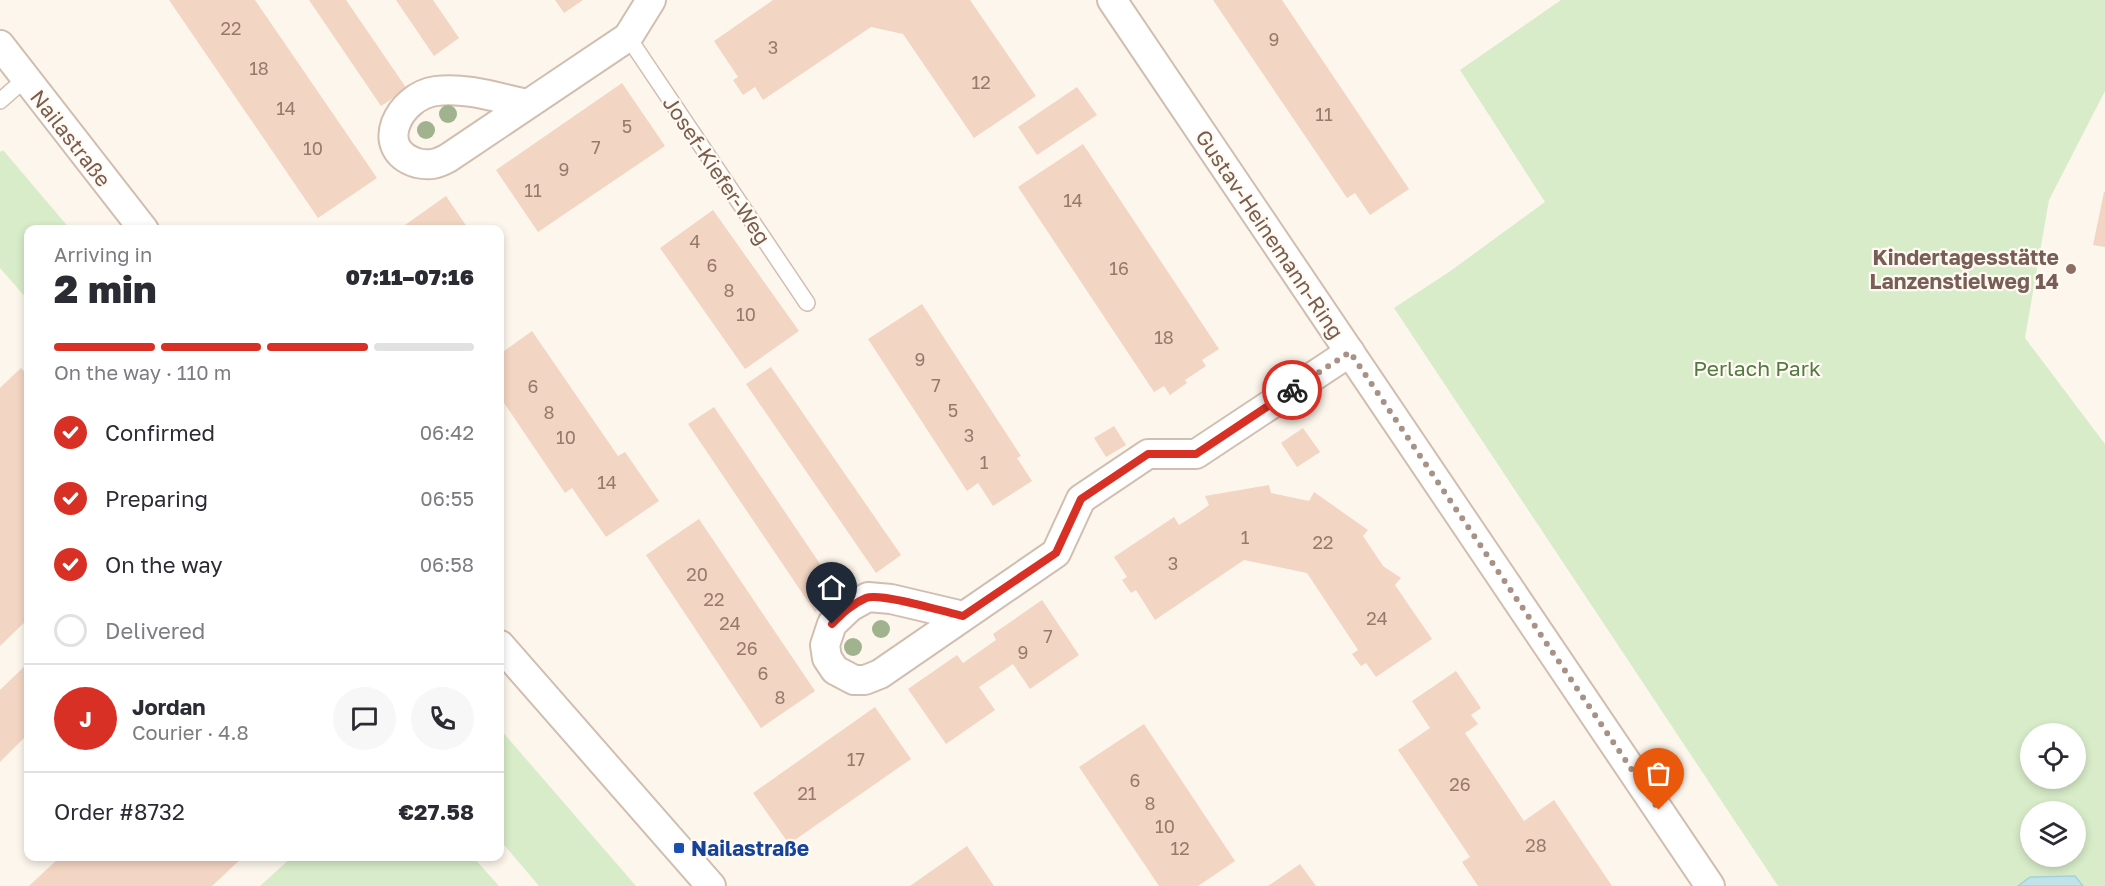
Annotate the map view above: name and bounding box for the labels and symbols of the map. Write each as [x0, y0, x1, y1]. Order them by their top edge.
house number: 22 [221, 17, 241, 39]
house number: 9 [1269, 28, 1279, 50]
house number: 3 [768, 36, 778, 58]
house number: 18 [249, 57, 269, 79]
house number: 12 [971, 71, 991, 93]
street label: Nailastraße [25, 84, 117, 192]
street label: Josef-Kiefer-Weg [658, 91, 776, 249]
house number: 14 [276, 97, 296, 119]
house number: 11 [1315, 103, 1333, 125]
house number: 5 [622, 115, 632, 137]
street label: Gustav-Heinemann-Ring [1190, 124, 1350, 344]
house number: 7 [591, 136, 601, 158]
house number: 10 [303, 137, 323, 159]
house number: 9 [559, 158, 569, 180]
house number: 11 [524, 179, 542, 201]
house number: 14 [1063, 189, 1083, 211]
house number: 4 [690, 230, 701, 252]
place label: Kindertagesstätte Lanzenstielweg 14 [1869, 244, 2059, 294]
house number: 6 [707, 254, 717, 276]
house number: 16 [1109, 257, 1129, 279]
marker: Kindertagesstätte Lanzenstielweg 14 [2064, 262, 2078, 276]
house number: 8 [724, 279, 734, 301]
house number: 10 [736, 303, 756, 325]
house number: 18 [1154, 326, 1174, 348]
house number: 9 [915, 348, 925, 370]
park label: Perlach Park [1693, 355, 1821, 381]
courier [1262, 360, 1322, 420]
house number: 7 [931, 374, 941, 396]
house number: 6 [528, 375, 538, 397]
house number: 5 [948, 399, 958, 421]
house number: 8 [544, 401, 554, 423]
house number: 3 [964, 424, 974, 446]
house number: 10 [556, 426, 576, 448]
house number: 1 [980, 451, 989, 473]
house number: 14 [597, 471, 617, 493]
house number: 1 [1241, 526, 1250, 548]
house number: 22 [1313, 531, 1333, 553]
house number: 3 [1168, 552, 1178, 574]
pin [806, 562, 857, 624]
house number: 20 [686, 563, 708, 585]
house number: 22 [704, 588, 724, 610]
house number: 24 [1366, 607, 1388, 629]
house number: 24 [719, 612, 741, 634]
house number: 7 [1043, 625, 1053, 647]
house number: 26 [736, 637, 758, 659]
house number: 9 [1018, 641, 1028, 663]
house number: 6 [758, 662, 768, 684]
house number: 8 [775, 686, 785, 708]
house number: 17 [847, 748, 865, 770]
pin [1633, 748, 1684, 810]
house number: 6 [1130, 769, 1140, 791]
house number: 26 [1449, 773, 1471, 795]
house number: 21 [797, 782, 817, 804]
house number: 8 [1145, 792, 1155, 814]
house number: 10 [1155, 815, 1175, 837]
house number: 28 [1525, 834, 1547, 856]
place label: Nailastraße [691, 835, 809, 861]
house number: 12 [1170, 837, 1190, 859]
marker: Nailastraße [672, 841, 686, 855]

